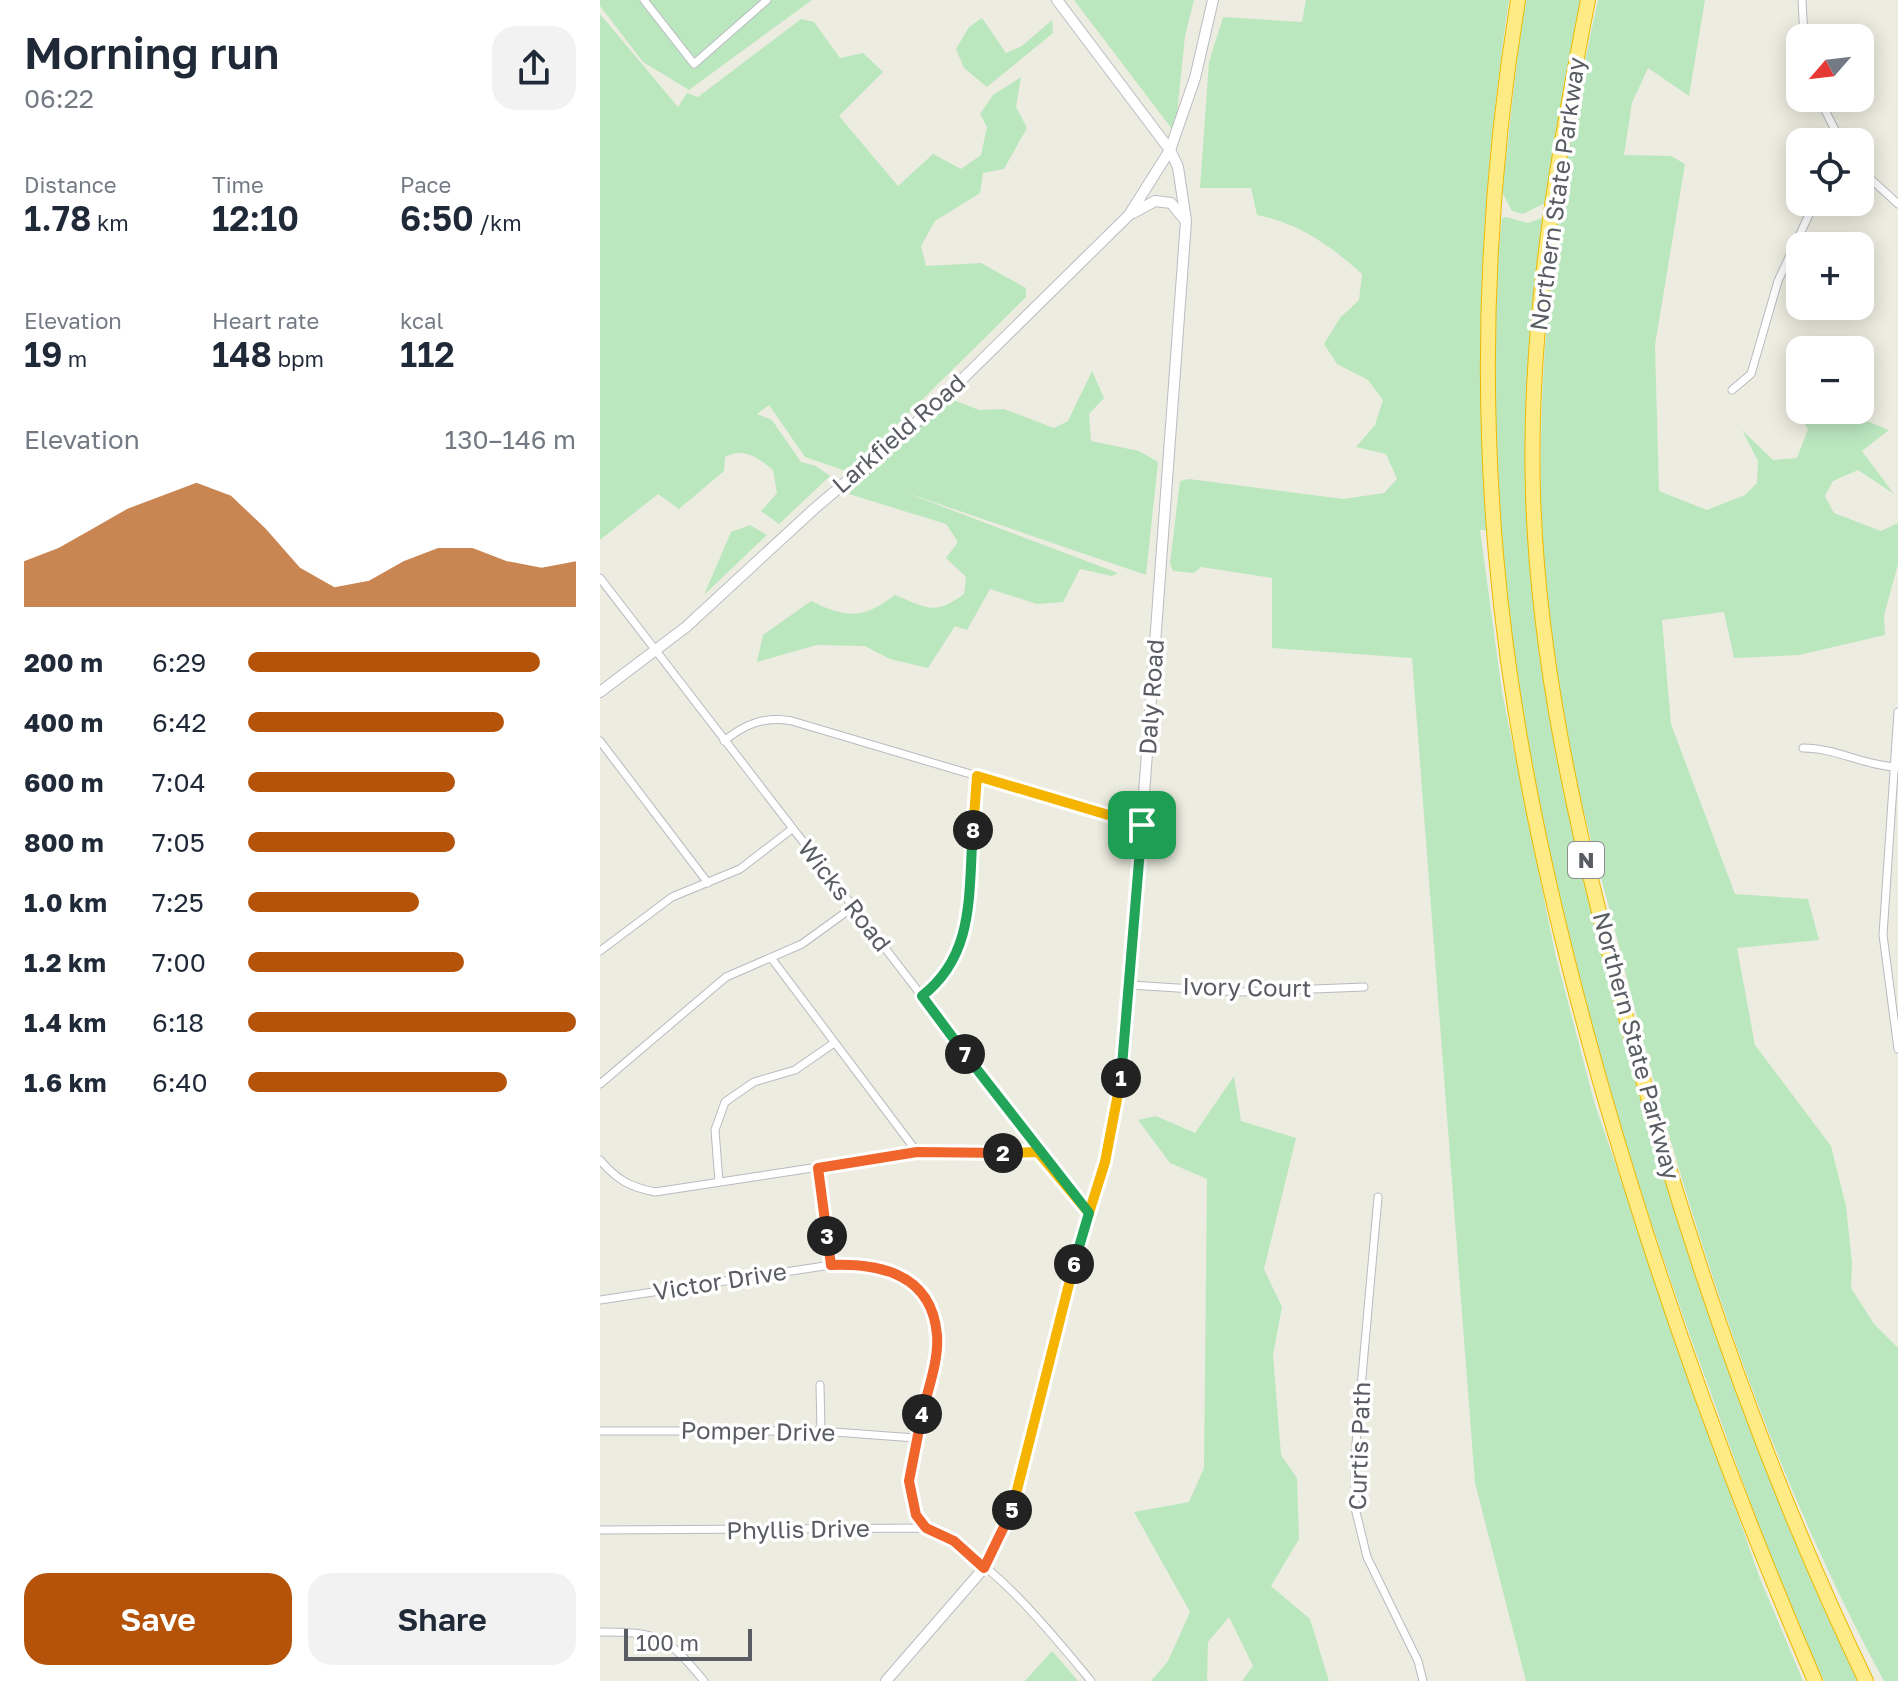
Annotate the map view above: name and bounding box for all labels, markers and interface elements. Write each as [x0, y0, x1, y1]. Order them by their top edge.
north arrow [1786, 24, 1874, 112]
map controls [1786, 24, 1874, 424]
text: Morning run [24, 26, 279, 79]
button: share [492, 26, 576, 110]
street label: Northern State Parkway [1523, 55, 1590, 332]
text: 06:22 [24, 83, 94, 114]
button: locate [1786, 128, 1874, 216]
text: Distance [24, 171, 116, 198]
text: Time [212, 171, 264, 198]
text: Pace [400, 171, 451, 198]
text: 1.78 [24, 198, 91, 238]
text: 12:10 [212, 198, 299, 238]
text: 6:50 [400, 198, 474, 238]
text: km [91, 209, 129, 236]
text: /km [474, 209, 522, 236]
button: + [1786, 232, 1874, 320]
text: Elevation [24, 307, 122, 334]
text: Heart rate [212, 307, 319, 334]
text: kcal [400, 307, 443, 334]
text: 19 [24, 334, 62, 374]
text: 148 [212, 334, 272, 374]
text: 112 [400, 334, 455, 374]
button: − [1786, 336, 1874, 424]
text: m [62, 345, 87, 372]
text: bpm [272, 345, 324, 372]
street label: Larkfield Road [826, 367, 970, 498]
text: Elevation [24, 424, 140, 455]
text: 130–146 m [445, 424, 576, 455]
street label: Daly Road [1132, 638, 1169, 756]
text: 200 m [24, 647, 103, 678]
text: 6:29 [152, 647, 206, 678]
text: 400 m [24, 707, 103, 738]
text: 6:42 [152, 707, 206, 738]
text: 600 m [24, 767, 104, 798]
text: 7:04 [152, 767, 206, 798]
pin [1108, 791, 1176, 859]
icon: arrive [1120, 803, 1164, 847]
pin: 8 [953, 810, 993, 850]
text: 8 [966, 816, 980, 843]
text: 800 m [24, 827, 104, 858]
text: 7:05 [152, 827, 205, 858]
street label: Wicks Road [793, 833, 898, 957]
road number: N [1568, 842, 1604, 878]
text: 1.0 km [24, 887, 107, 918]
text: 7:25 [152, 887, 204, 918]
street label: Northern State Parkway [1588, 909, 1687, 1183]
text: 1.2 km [24, 947, 106, 978]
text: 7:00 [152, 947, 206, 978]
street label: Ivory Court [1182, 971, 1312, 1002]
text: 1.4 km [24, 1007, 106, 1038]
text: 6:18 [152, 1007, 204, 1038]
pin: 7 [945, 1034, 985, 1074]
text: 7 [959, 1040, 971, 1067]
pin: 1 [1101, 1058, 1141, 1098]
text: 1 [1115, 1064, 1127, 1091]
text: 1.6 km [24, 1067, 107, 1098]
text: 6:40 [152, 1067, 208, 1098]
pin: 2 [983, 1133, 1023, 1173]
text: 2 [996, 1139, 1010, 1166]
pin: 3 [807, 1216, 847, 1256]
text: 3 [820, 1222, 834, 1249]
pin: 6 [1054, 1244, 1094, 1284]
text: 6 [1067, 1250, 1081, 1277]
street label: Victor Drive [651, 1256, 788, 1305]
street label: Curtis Path [1342, 1381, 1375, 1511]
pin: 4 [902, 1394, 942, 1434]
text: 4 [915, 1400, 929, 1427]
street label: Pomper Drive [680, 1415, 836, 1446]
pin: 5 [992, 1490, 1032, 1530]
text: 5 [1005, 1496, 1019, 1523]
street label: Phyllis Drive [726, 1513, 870, 1544]
button: Save [24, 1573, 292, 1665]
button: Share [308, 1573, 576, 1665]
scale bar [624, 1625, 752, 1661]
text: 100 m [636, 1629, 699, 1656]

